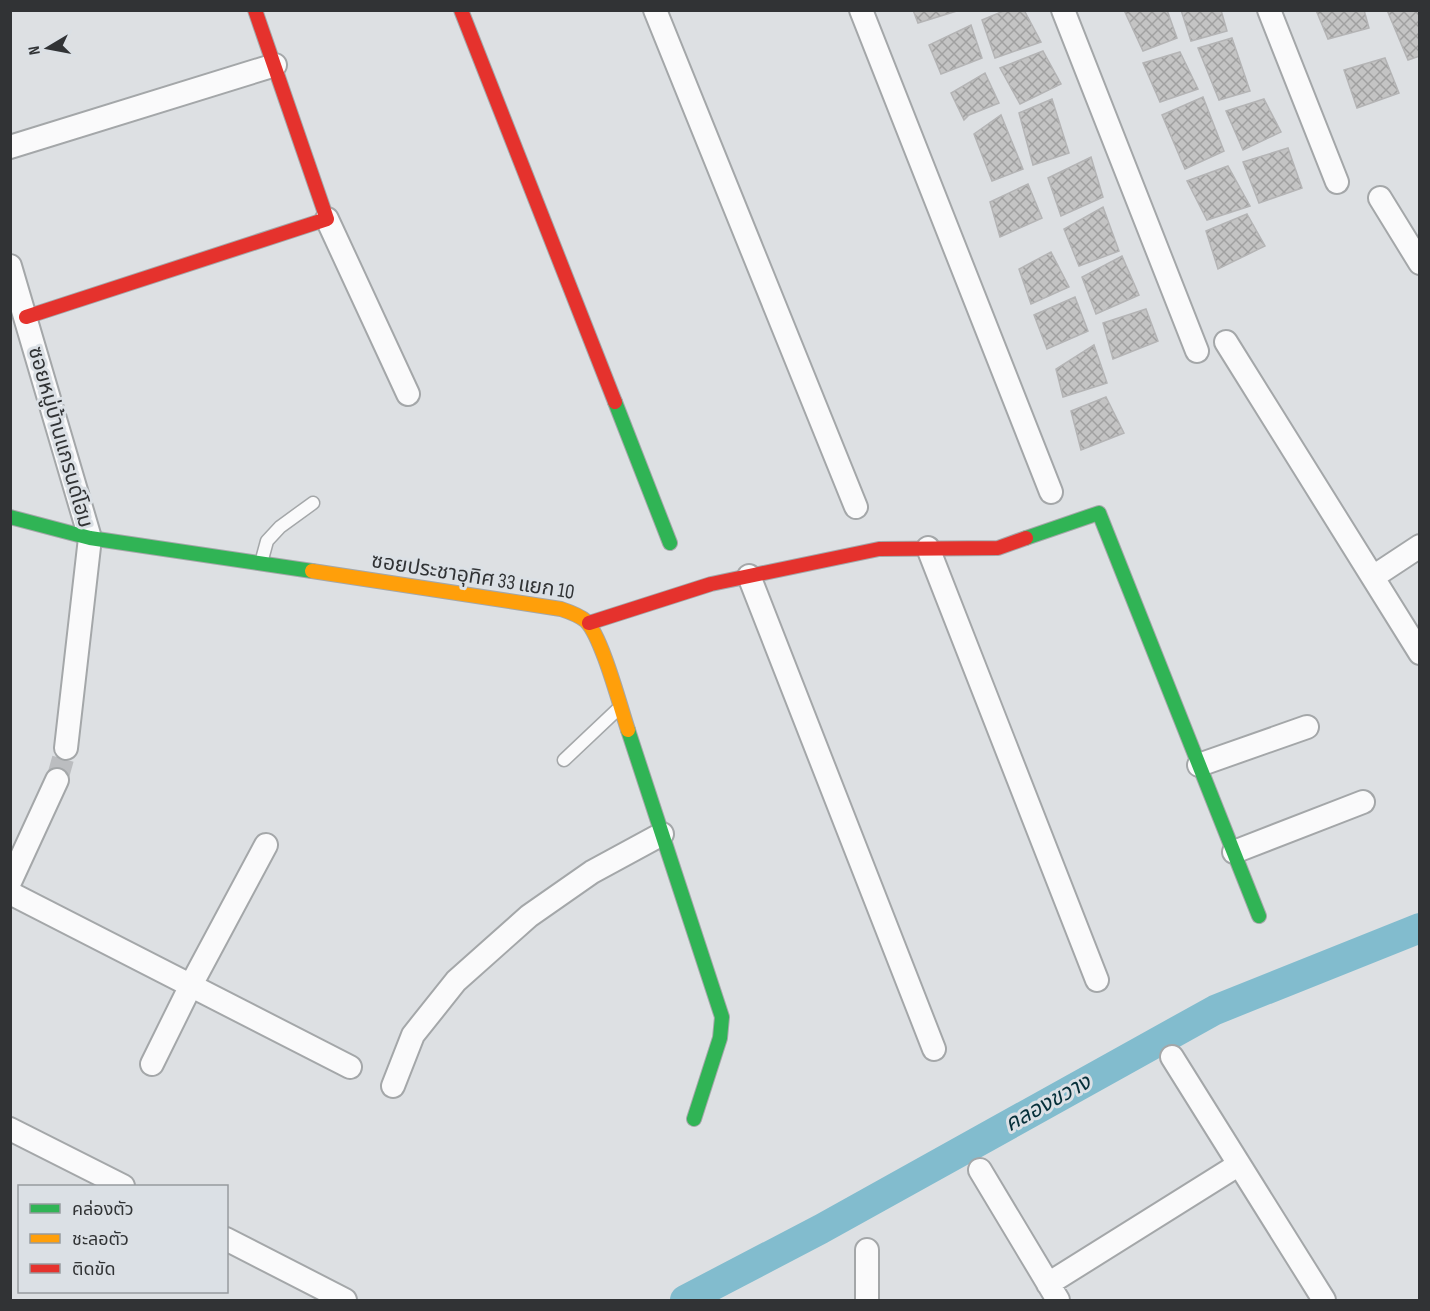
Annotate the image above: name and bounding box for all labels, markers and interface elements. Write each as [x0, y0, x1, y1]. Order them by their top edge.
north arrow [18, 18, 78, 78]
text: N [25, 44, 45, 56]
street label: ซอยหมู่บ้านแกรนด์โฮม [23, 344, 98, 530]
street label: ซอยประชาอุทิศ 33 แยก 10 [370, 548, 576, 605]
water label: คลองขวาง [1000, 1068, 1096, 1138]
legend [18, 1185, 228, 1293]
text: คล่องตัว [72, 1199, 134, 1220]
text: ชะลอตัว [72, 1229, 129, 1250]
text: ติดขัด [72, 1259, 115, 1280]

